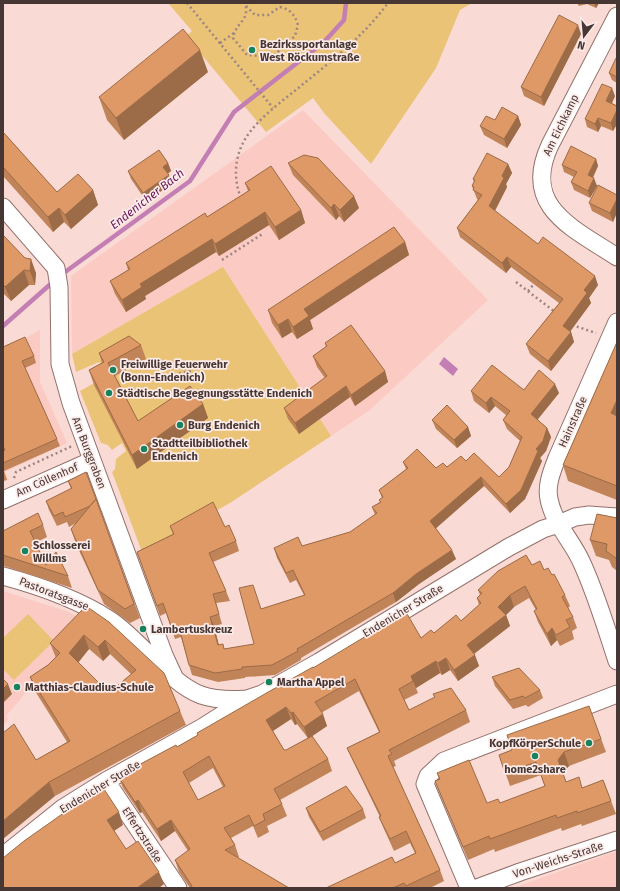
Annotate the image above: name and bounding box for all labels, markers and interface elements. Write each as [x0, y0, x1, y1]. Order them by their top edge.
north arrow [564, 16, 604, 56]
place label: Bezirkssportanlage West Röckumstraße [260, 38, 360, 64]
text: N [576, 38, 587, 52]
marker: Bezirkssportanlage West Röckumstraße [247, 45, 257, 55]
street label: Am Eichkamp [541, 92, 581, 158]
water label: Endenicher Bach [107, 166, 187, 232]
place label: Freiwillige Feuerwehr (Bonn-Endenich) [121, 358, 228, 384]
marker: Freiwillige Feuerwehr (Bonn-Endenich) [108, 365, 118, 375]
place label: Städtische Begegnungsstätte Endenich [117, 387, 312, 400]
marker: Städtische Begegnungsstätte Endenich [104, 388, 114, 398]
street label: Hainstraße [556, 394, 590, 450]
street label: Am Burggraben [69, 415, 109, 491]
place label: Burg Endenich [188, 419, 260, 432]
marker: Burg Endenich [175, 420, 185, 430]
place label: Stadtteilbibliothek Endenich [152, 437, 248, 463]
marker: Stadtteilbibliothek Endenich [139, 444, 149, 454]
street label: Am Cöllenhof [14, 460, 81, 499]
place label: Schlosserei Willms [33, 539, 90, 565]
marker: Schlosserei Willms [20, 546, 30, 556]
street label: Pastoratsgasse [17, 575, 91, 613]
street label: Endenicher Straße [360, 582, 446, 640]
place label: Lambertuskreuz [151, 623, 232, 636]
marker: Lambertuskreuz [138, 624, 148, 634]
place label: Martha Appel [277, 676, 345, 689]
marker: Martha Appel [264, 677, 274, 687]
place label: Matthias-Claudius-Schule [25, 681, 154, 694]
marker: Matthias-Claudius-Schule [12, 682, 22, 692]
place label: KopfKörperSchule [489, 737, 581, 750]
marker: KopfKörperSchule [584, 738, 594, 748]
marker: home2share [530, 751, 540, 761]
street label: Endenicher Straße [57, 758, 143, 816]
place label: home2share [504, 763, 566, 776]
street label: Effertzstraße [119, 805, 165, 865]
street label: Von-Weichs-Straße [511, 839, 605, 881]

